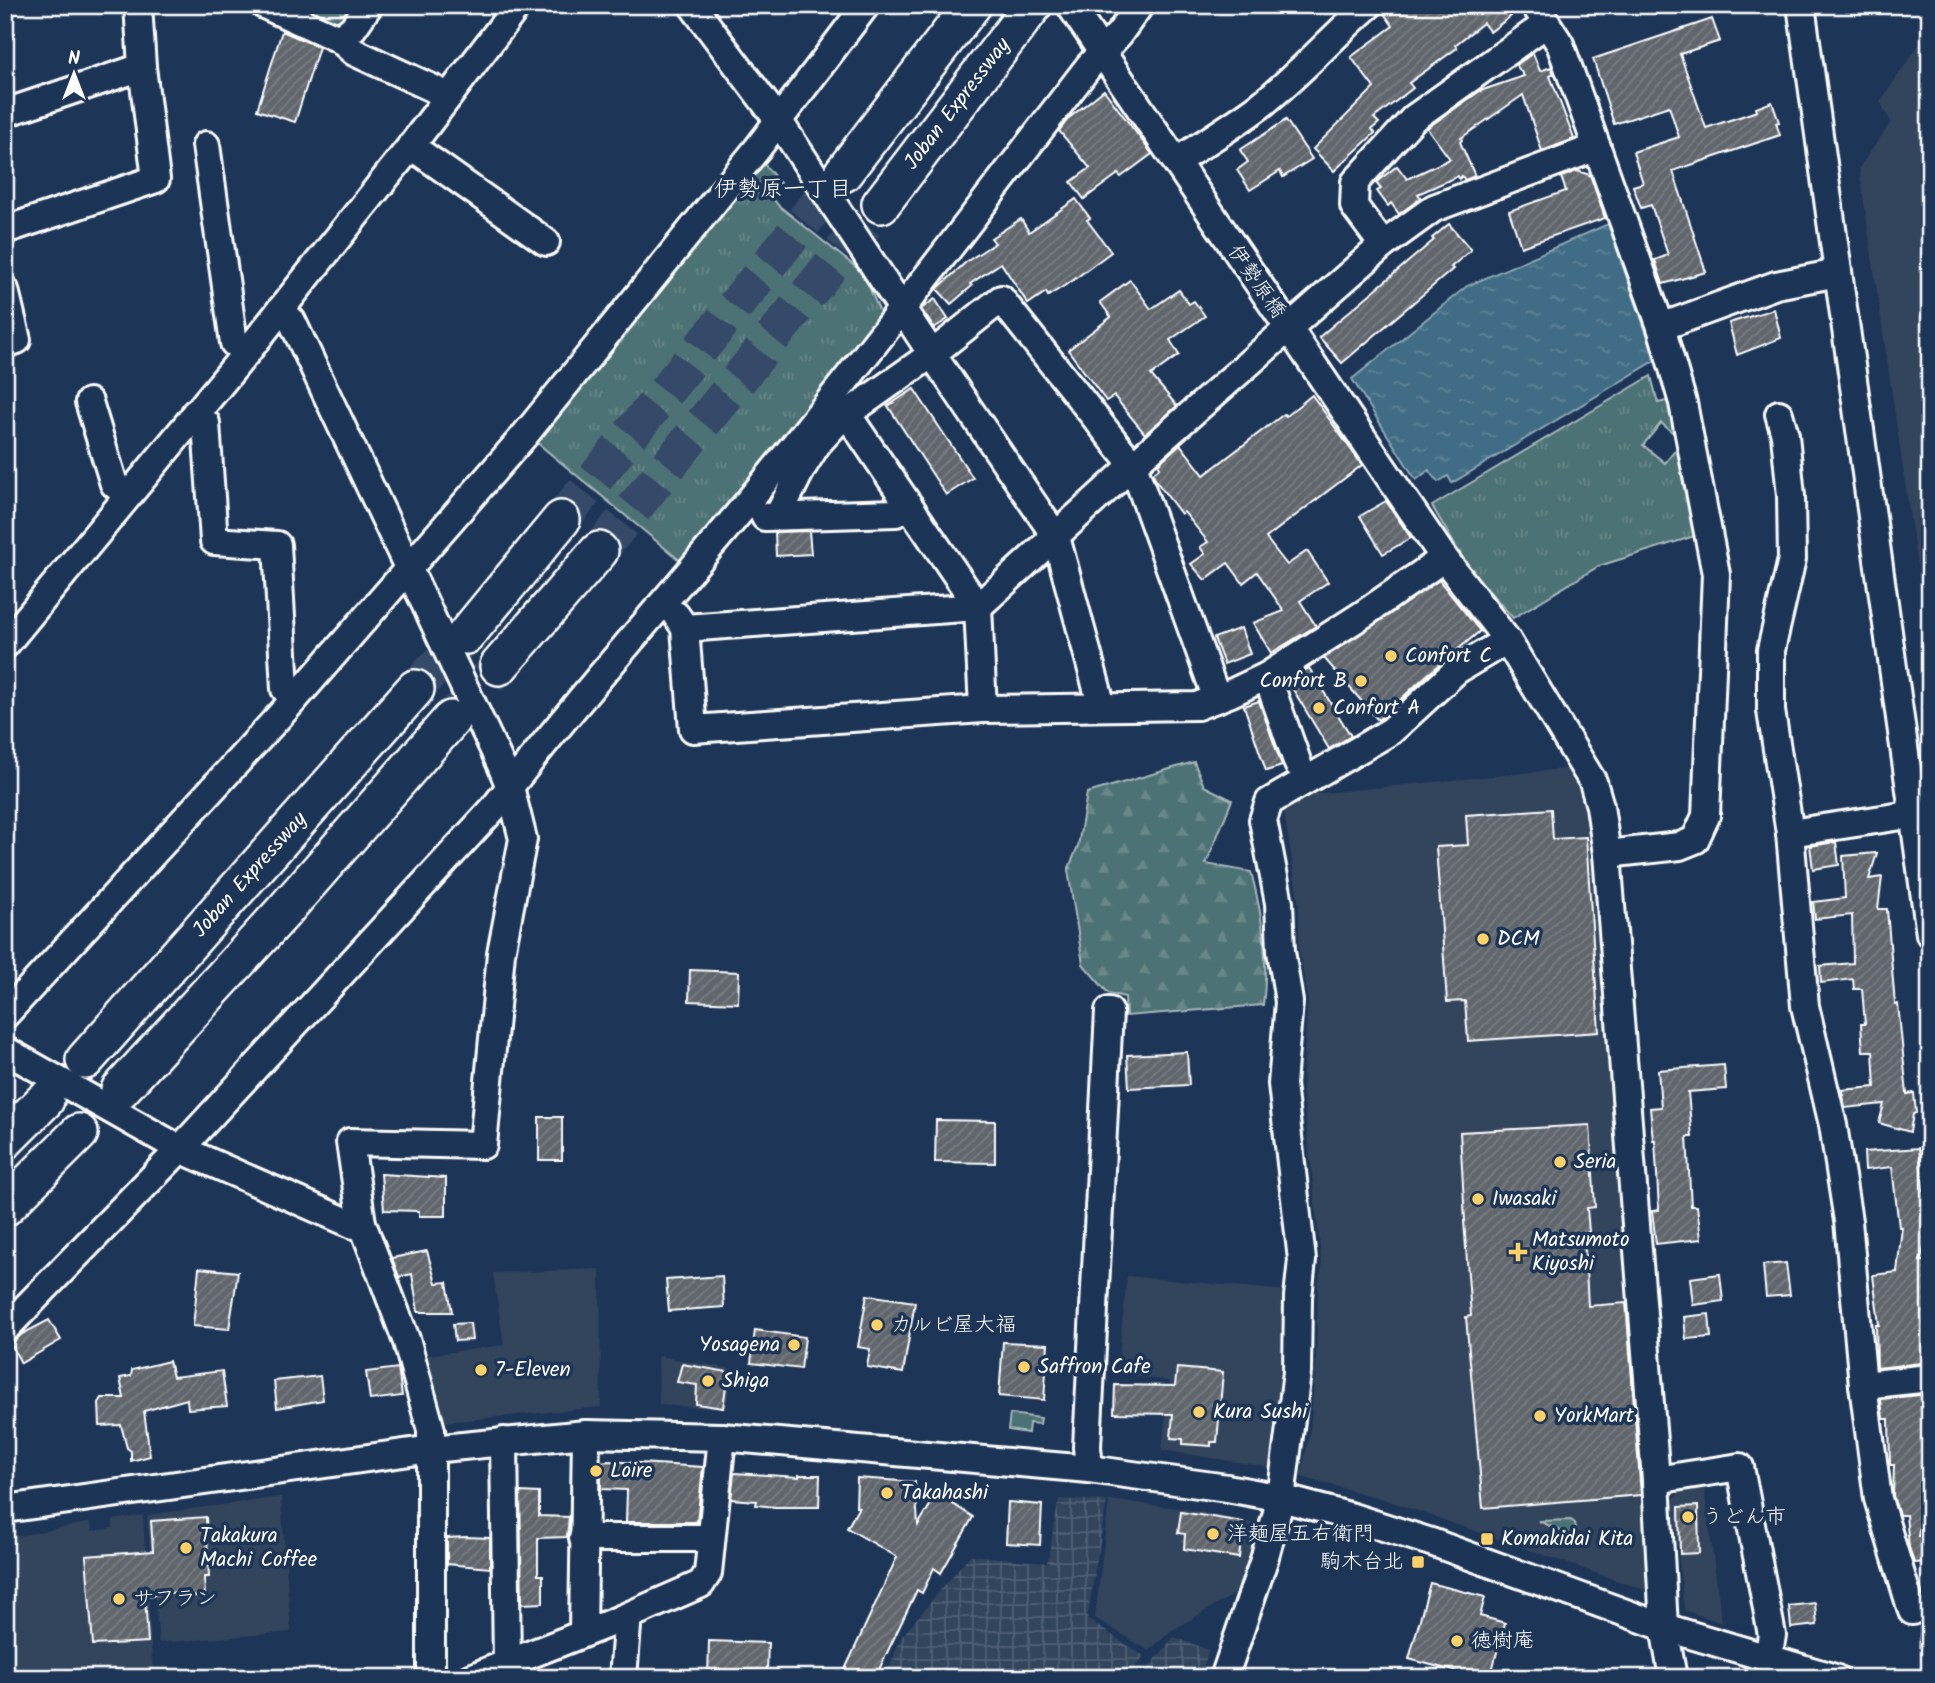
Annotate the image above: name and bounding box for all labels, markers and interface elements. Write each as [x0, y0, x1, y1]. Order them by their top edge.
street label: Joban Expressway [896, 30, 1019, 177]
north arrow [38, 38, 108, 108]
text: N [68, 44, 80, 74]
district label: 伊勢原一丁目 [714, 172, 852, 208]
street label: 伊勢原橋 [1218, 238, 1294, 326]
place label: Confort C [1405, 640, 1492, 673]
marker: Confort C [1383, 648, 1399, 664]
place label: Confort B [1259, 665, 1347, 698]
marker: Confort B [1353, 673, 1369, 689]
place label: Confort A [1333, 692, 1420, 725]
marker: Confort A [1311, 700, 1327, 716]
street label: Joban Expressway [185, 804, 315, 945]
place label: DCM [1497, 923, 1540, 956]
marker: DCM [1475, 931, 1491, 947]
place label: Seria [1574, 1146, 1616, 1179]
marker: Seria [1552, 1154, 1568, 1170]
place label: Iwasaki [1492, 1183, 1557, 1216]
marker: Iwasaki [1470, 1191, 1486, 1207]
place label: Matsumoto Kiyoshi [1532, 1224, 1629, 1281]
marker: Matsumoto Kiyoshi [1510, 1244, 1526, 1260]
place label: カルビ屋大福 [891, 1309, 1016, 1342]
marker: カルビ屋大福 [869, 1317, 885, 1333]
place label: Yosagena [699, 1329, 780, 1362]
marker: Yosagena [786, 1337, 802, 1353]
place label: Saffron Cafe [1038, 1351, 1151, 1384]
place label: 7-Eleven [495, 1354, 571, 1387]
marker: Saffron Cafe [1016, 1359, 1032, 1375]
marker: 7-Eleven [473, 1362, 489, 1378]
place label: Shiga [722, 1365, 769, 1398]
marker: Shiga [700, 1373, 716, 1389]
place label: Kura Sushi [1213, 1396, 1308, 1429]
place label: YorkMart [1554, 1400, 1635, 1433]
marker: Kura Sushi [1191, 1404, 1207, 1420]
marker: YorkMart [1532, 1408, 1548, 1424]
place label: Loire [610, 1455, 653, 1488]
marker: Loire [588, 1463, 604, 1479]
place label: Takahashi [901, 1477, 989, 1510]
marker: Takahashi [879, 1485, 895, 1501]
place label: うどん市 [1702, 1501, 1786, 1534]
marker: うどん市 [1680, 1509, 1696, 1525]
place label: 洋麺屋五右衛門 [1227, 1518, 1374, 1551]
place label: Takakura Machi Coffee [200, 1520, 318, 1577]
place label: Komakidai Kita [1501, 1523, 1633, 1556]
marker: 洋麺屋五右衛門 [1205, 1526, 1221, 1542]
marker: Komakidai Kita [1479, 1531, 1495, 1547]
marker: Takakura Machi Coffee [178, 1540, 194, 1556]
place label: 駒木台北 [1320, 1546, 1404, 1579]
marker: 駒木台北 [1410, 1554, 1426, 1570]
place label: サフラン [133, 1583, 217, 1616]
marker: サフラン [111, 1591, 127, 1607]
place label: 徳樹庵 [1471, 1625, 1534, 1658]
marker: 徳樹庵 [1449, 1633, 1465, 1649]

